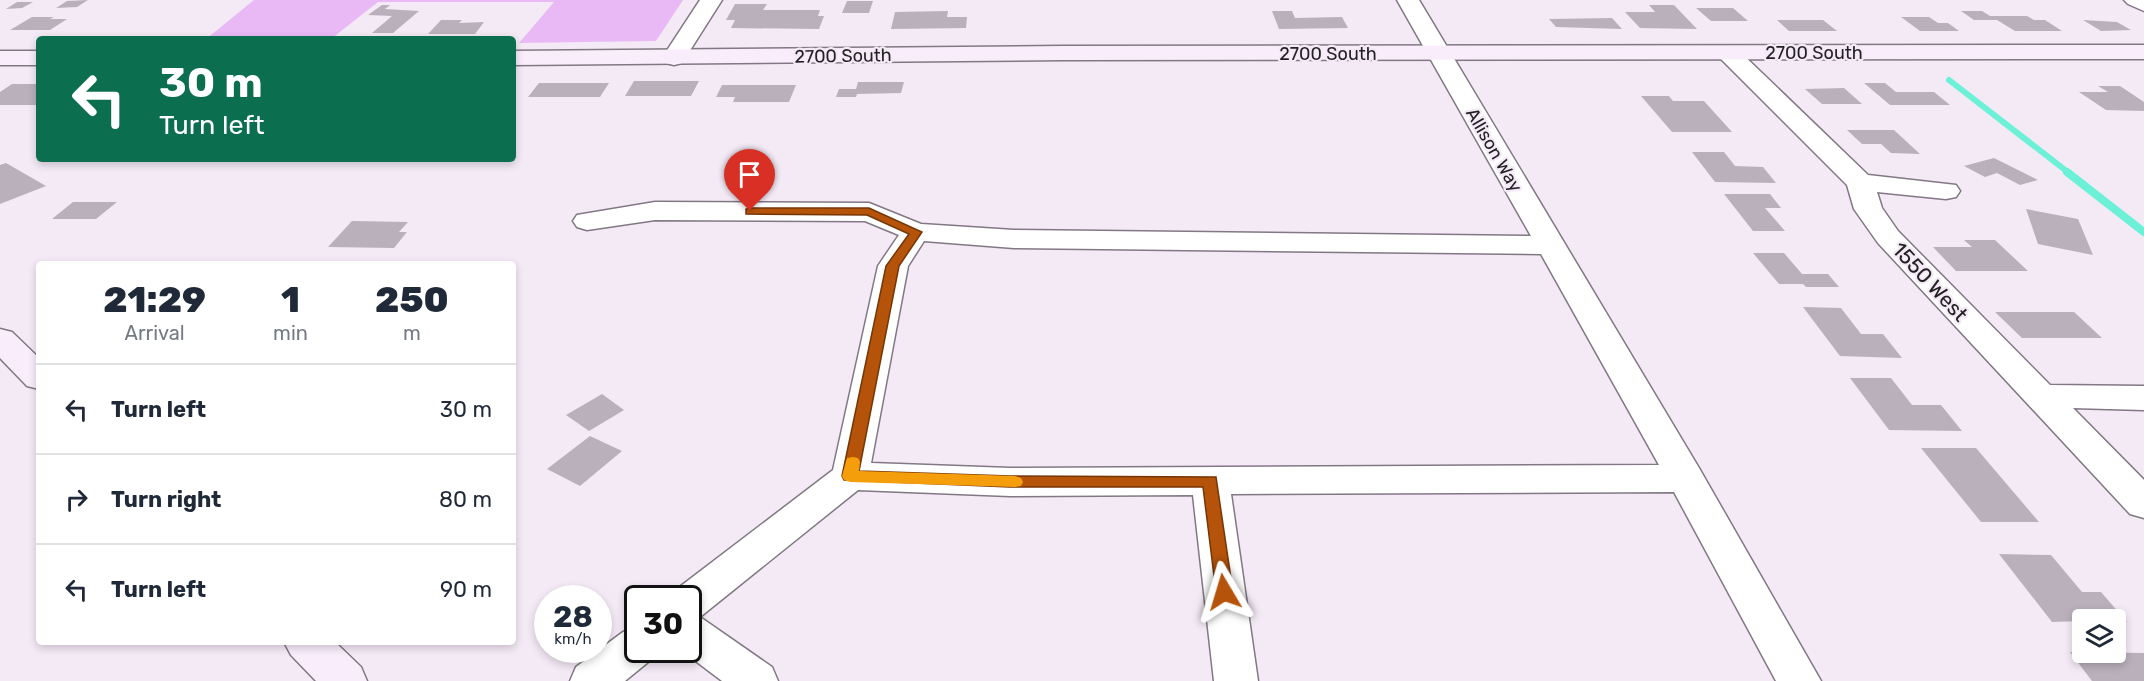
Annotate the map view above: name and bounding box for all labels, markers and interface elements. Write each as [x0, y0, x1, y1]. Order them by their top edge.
street label: 2700 South [1765, 42, 1863, 64]
street label: 2700 South [1279, 43, 1377, 65]
street label: 2700 South [794, 44, 892, 68]
text: 30 m [159, 58, 263, 108]
icon: left [60, 60, 138, 138]
street label: Allison Way [1461, 104, 1527, 196]
text: Turn left [159, 109, 264, 141]
pin [724, 149, 775, 211]
icon: arrive [733, 158, 766, 191]
street label: 1550 West [1887, 237, 1973, 326]
text: 21:29 [103, 278, 206, 321]
text: 1 [281, 278, 300, 321]
text: 250 [375, 278, 449, 321]
text: Arrival [125, 321, 185, 345]
text: min [273, 321, 308, 345]
text: m [403, 321, 421, 345]
icon: left [60, 393, 93, 426]
text: Turn left [111, 396, 206, 423]
text: 30 m [440, 396, 492, 423]
icon: right [60, 483, 93, 516]
text: Turn right [111, 486, 221, 513]
text: 80 m [439, 486, 492, 513]
position arrow [1192, 560, 1256, 624]
icon: left [60, 573, 93, 606]
text: Turn left [111, 576, 206, 603]
text: 90 m [440, 576, 492, 603]
speed limit sign: 30 [624, 585, 702, 663]
text: 28 [553, 599, 593, 635]
map controls [2072, 609, 2126, 663]
button: layers [2072, 609, 2126, 663]
text: km/h [554, 630, 592, 648]

